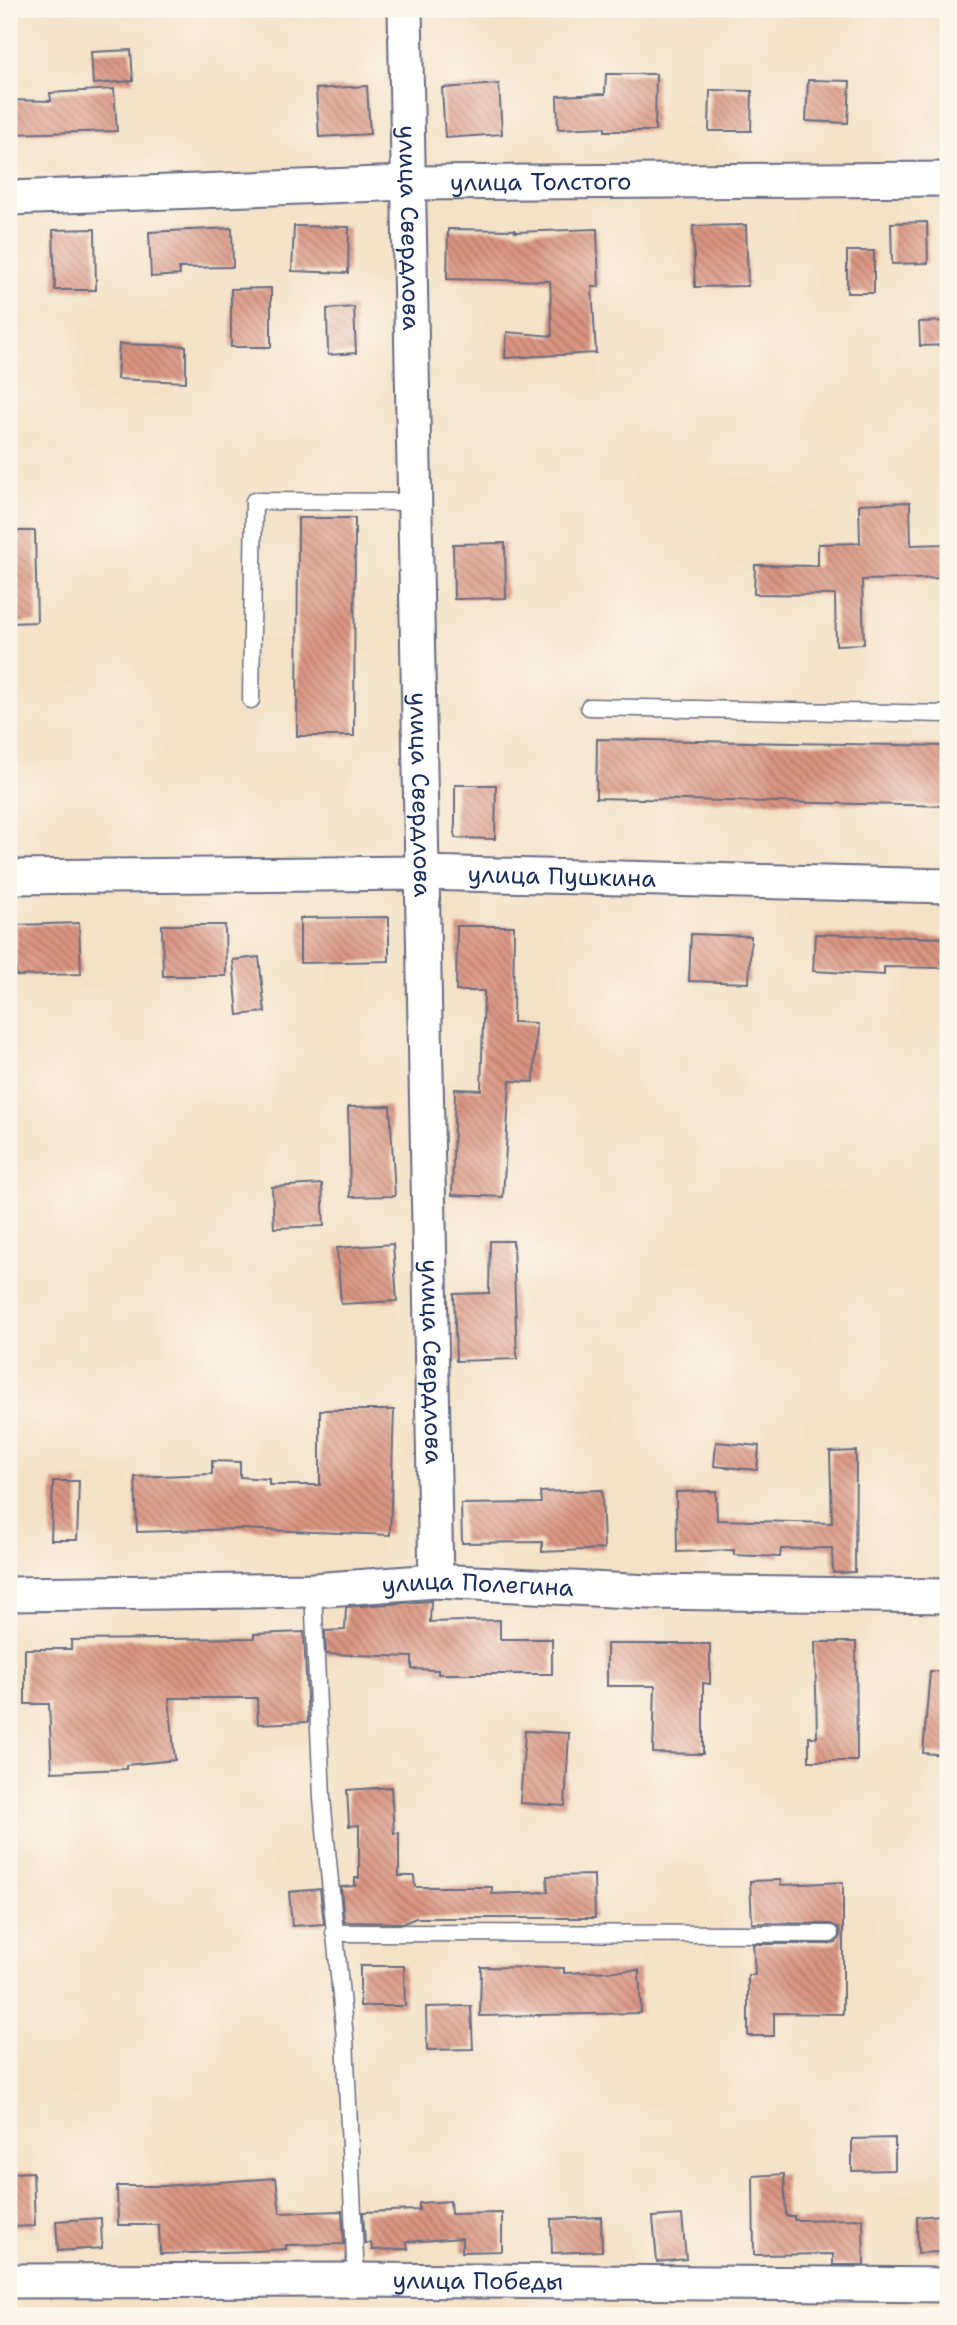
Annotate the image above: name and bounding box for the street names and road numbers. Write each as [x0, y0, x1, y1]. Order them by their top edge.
street label: улица Свердлова [391, 125, 427, 331]
street label: улица Толстого [450, 165, 632, 199]
street label: улица Свердлова [402, 692, 439, 898]
street label: улица Пушкина [467, 858, 657, 895]
street label: улица Свердлова [414, 1259, 450, 1465]
street label: улица Полегина [381, 1565, 574, 1604]
street label: улица Победы [392, 2264, 564, 2298]

